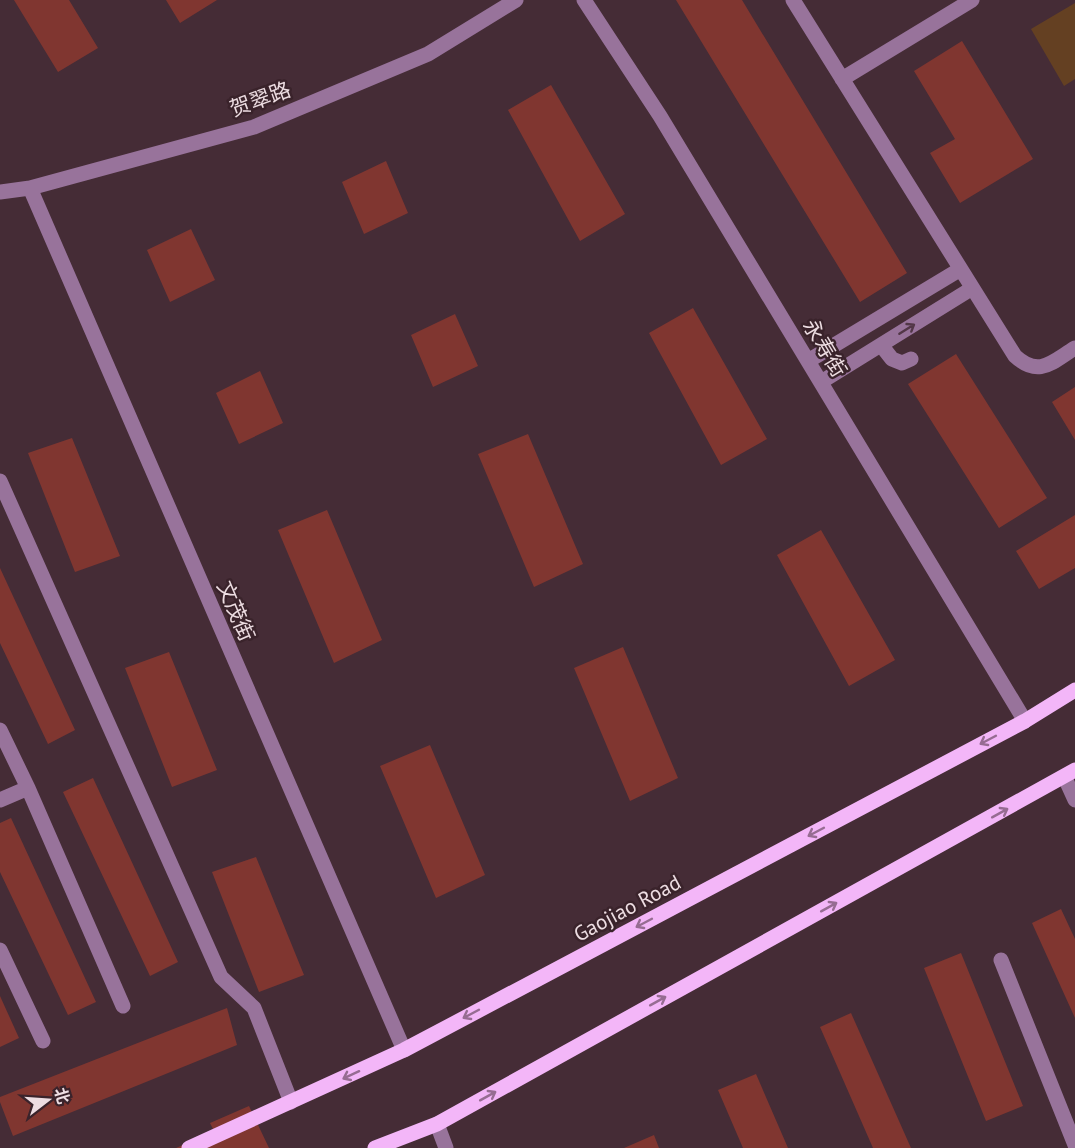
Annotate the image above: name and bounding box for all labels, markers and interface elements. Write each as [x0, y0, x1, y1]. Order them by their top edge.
street label: 贺翠路 [226, 76, 294, 122]
street label: 永寿街 [797, 314, 853, 382]
one-way arrow [898, 323, 915, 335]
street label: 文茂街 [211, 577, 261, 645]
one-way arrow [980, 735, 998, 747]
one-way arrow [991, 807, 1008, 819]
one-way arrow [808, 826, 825, 838]
street label: Gaojiao Road [569, 868, 685, 948]
one-way arrow [820, 901, 837, 913]
one-way arrow [635, 918, 653, 929]
one-way arrow [649, 995, 666, 1007]
one-way arrow [463, 1009, 481, 1021]
one-way arrow [342, 1069, 360, 1081]
north arrow [18, 1070, 78, 1130]
text: 北 [50, 1085, 74, 1106]
one-way arrow [478, 1090, 496, 1101]

